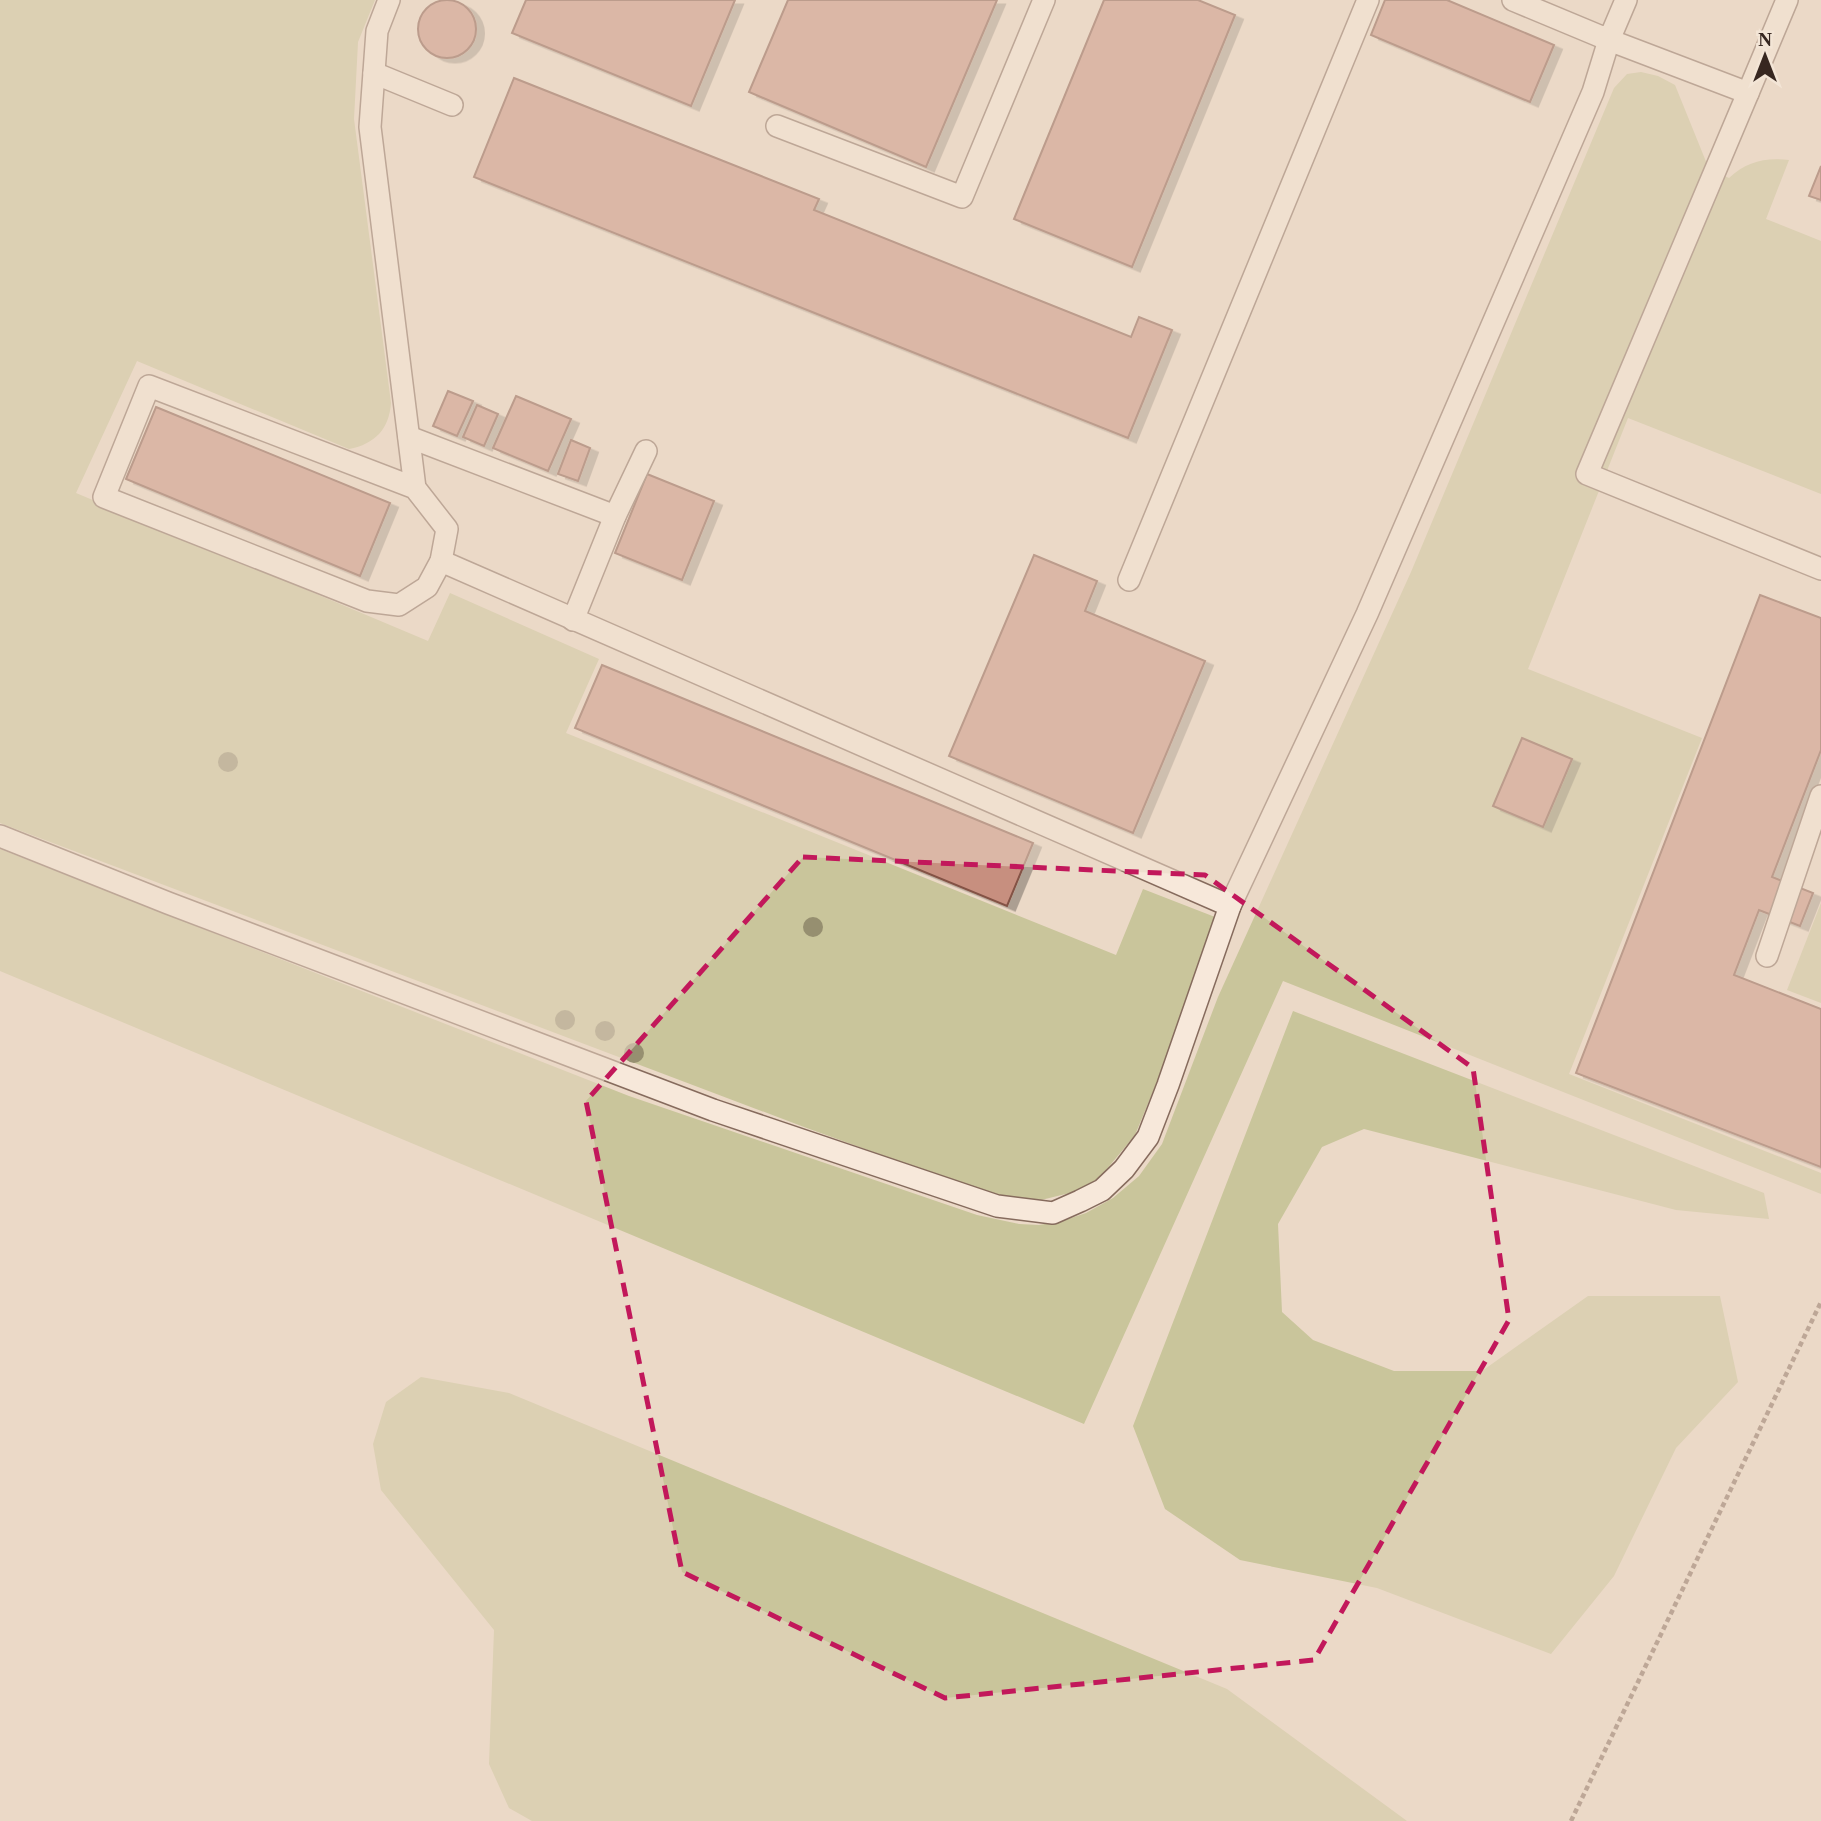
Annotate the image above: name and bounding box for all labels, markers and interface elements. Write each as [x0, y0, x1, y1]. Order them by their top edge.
north arrow [1730, 21, 1800, 91]
text: N [1758, 29, 1772, 50]

